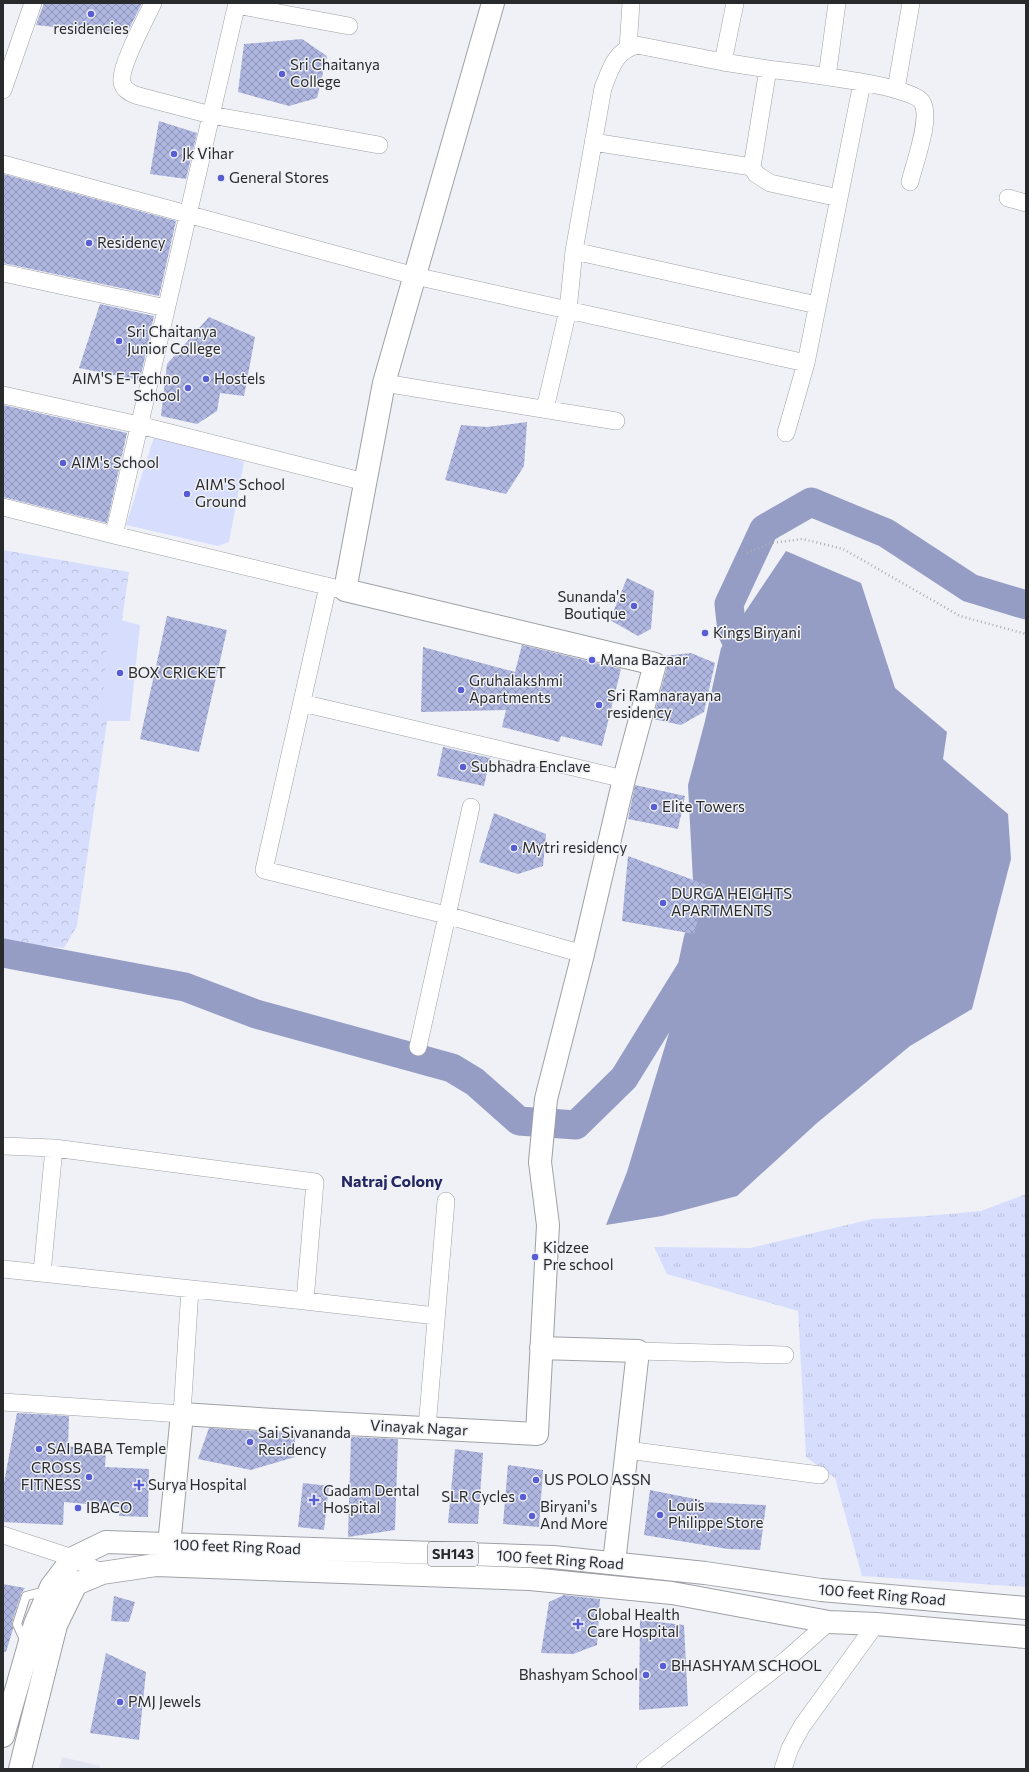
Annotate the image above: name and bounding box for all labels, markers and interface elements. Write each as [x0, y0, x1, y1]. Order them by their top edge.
marker: residencies [86, 9, 96, 19]
place label: residencies [53, 19, 129, 37]
place label: Sri Chaitanya College [290, 55, 380, 90]
marker: Sri Chaitanya College [277, 69, 287, 79]
place label: Jk Vihar [182, 144, 234, 162]
marker: Jk Vihar [169, 149, 179, 159]
place label: General Stores [229, 168, 329, 186]
marker: General Stores [216, 173, 226, 183]
place label: Residency [97, 233, 166, 251]
marker: Residency [84, 238, 94, 248]
place label: Sri Chaitanya Junior College [127, 322, 221, 357]
marker: Sri Chaitanya Junior College [114, 336, 124, 346]
place label: AIM'S E-Techno School [72, 369, 180, 404]
place label: Hostels [214, 369, 266, 387]
marker: Hostels [201, 374, 211, 384]
marker: AIM'S E-Techno School [183, 383, 193, 393]
place label: AIM's School [71, 453, 159, 471]
marker: AIM's School [58, 458, 68, 468]
place label: AIM'S School Ground [195, 475, 285, 510]
marker: AIM'S School Ground [182, 489, 192, 499]
place label: Sunanda's Boutique [557, 587, 626, 622]
marker: Sunanda's Boutique [629, 601, 639, 611]
place label: Kings Biryani [713, 623, 801, 641]
marker: Kings Biryani [700, 628, 710, 638]
place label: Mana Bazaar [600, 650, 688, 668]
marker: Mana Bazaar [587, 655, 597, 665]
place label: BOX CRICKET [128, 663, 226, 681]
marker: BOX CRICKET [115, 668, 125, 678]
place label: Gruhalakshmi Apartments [469, 671, 563, 706]
marker: Gruhalakshmi Apartments [456, 685, 466, 695]
place label: Sri Ramnarayana residency [607, 686, 721, 721]
marker: Sri Ramnarayana residency [594, 700, 604, 710]
place label: Subhadra Enclave [471, 757, 591, 775]
marker: Subhadra Enclave [458, 762, 468, 772]
place label: Elite Towers [662, 797, 745, 815]
marker: Elite Towers [649, 802, 659, 812]
place label: Mytri residency [522, 838, 627, 856]
marker: Mytri residency [509, 843, 519, 853]
place label: DURGA HEIGHTS APARTMENTS [671, 884, 792, 919]
marker: DURGA HEIGHTS APARTMENTS [658, 898, 668, 908]
district label: Natraj Colony [341, 1171, 443, 1190]
place label: Kidzee Pre school [543, 1238, 614, 1273]
marker: Kidzee Pre school [530, 1252, 540, 1262]
street label: Vinayak Nagar [370, 1415, 468, 1439]
place label: Sai Sivananda Residency [258, 1423, 351, 1458]
marker: Sai Sivananda Residency [245, 1437, 255, 1447]
place label: SAI BABA Temple [47, 1439, 166, 1457]
marker: SAI BABA Temple [34, 1444, 44, 1454]
place label: CROSS FITNESS [21, 1458, 81, 1493]
place label: US POLO ASSN [544, 1470, 651, 1488]
marker: CROSS FITNESS [84, 1472, 94, 1482]
place label: Surya Hospital [148, 1475, 247, 1493]
marker: US POLO ASSN [531, 1475, 541, 1485]
marker: Surya Hospital [133, 1479, 145, 1491]
place label: Gadam Dental Hospital [323, 1481, 420, 1516]
place label: SLR Cycles [441, 1487, 515, 1505]
marker: SLR Cycles [518, 1492, 528, 1502]
marker: Gadam Dental Hospital [308, 1494, 320, 1506]
place label: Louis Philippe Store [668, 1496, 763, 1531]
place label: Biryani's And More [540, 1497, 607, 1532]
place label: IBACO [86, 1498, 132, 1516]
marker: IBACO [73, 1503, 83, 1513]
marker: Louis Philippe Store [655, 1510, 665, 1520]
marker: Biryani's And More [527, 1511, 537, 1521]
street label: 100 feet Ring Road [173, 1535, 301, 1557]
road number: SH143 [428, 1542, 478, 1566]
street label: 100 feet Ring Road [496, 1546, 624, 1572]
street label: 100 feet Ring Road [818, 1579, 946, 1609]
place label: Global Health Care Hospital [587, 1605, 680, 1640]
marker: Global Health Care Hospital [572, 1618, 584, 1630]
place label: BHASHYAM SCHOOL [671, 1656, 822, 1674]
marker: BHASHYAM SCHOOL [658, 1661, 668, 1671]
place label: Bhashyam School [519, 1665, 638, 1683]
marker: Bhashyam School [641, 1670, 651, 1680]
place label: PMJ Jewels [128, 1692, 201, 1710]
marker: PMJ Jewels [115, 1697, 125, 1707]

